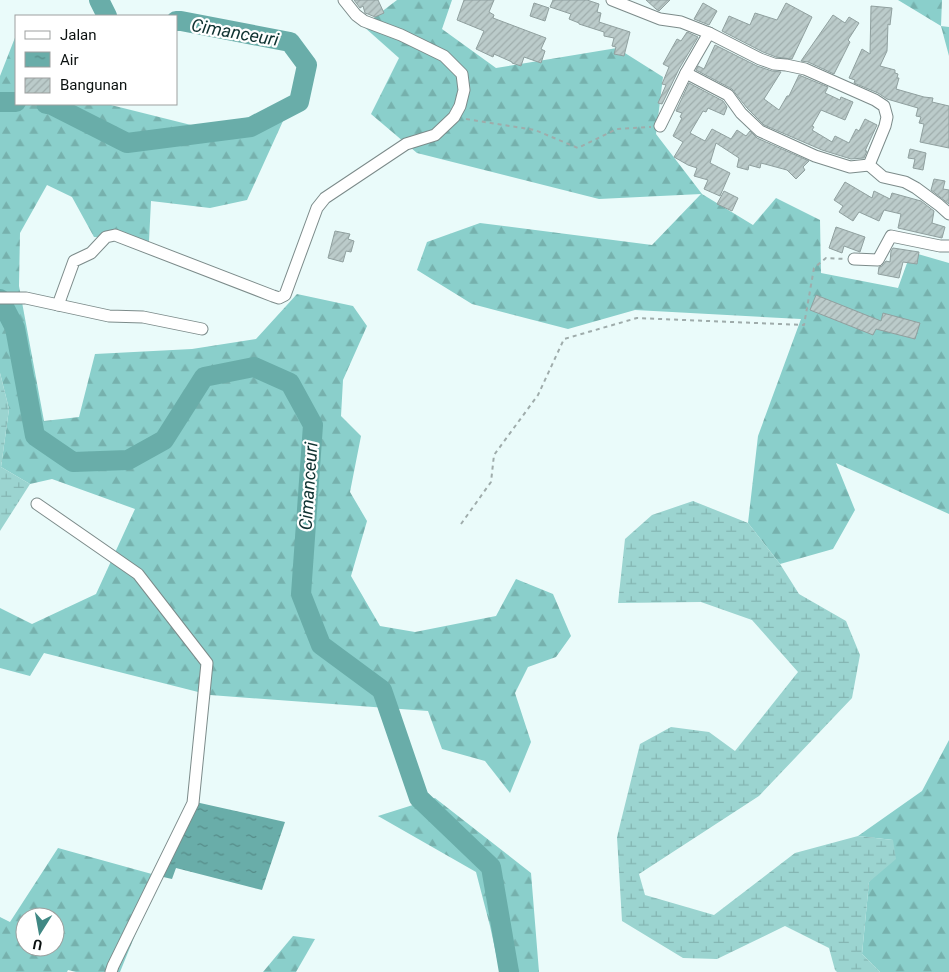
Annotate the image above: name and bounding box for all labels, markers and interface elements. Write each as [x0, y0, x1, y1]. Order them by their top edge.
water label: Cimanceuri [190, 14, 281, 50]
legend [15, 15, 178, 105]
text: Jalan [60, 26, 97, 44]
text: Air [60, 51, 79, 69]
text: Bangunan [60, 76, 127, 94]
water label: Cimanceuri [294, 441, 322, 531]
north arrow [15, 907, 65, 957]
text: U [31, 936, 44, 953]

